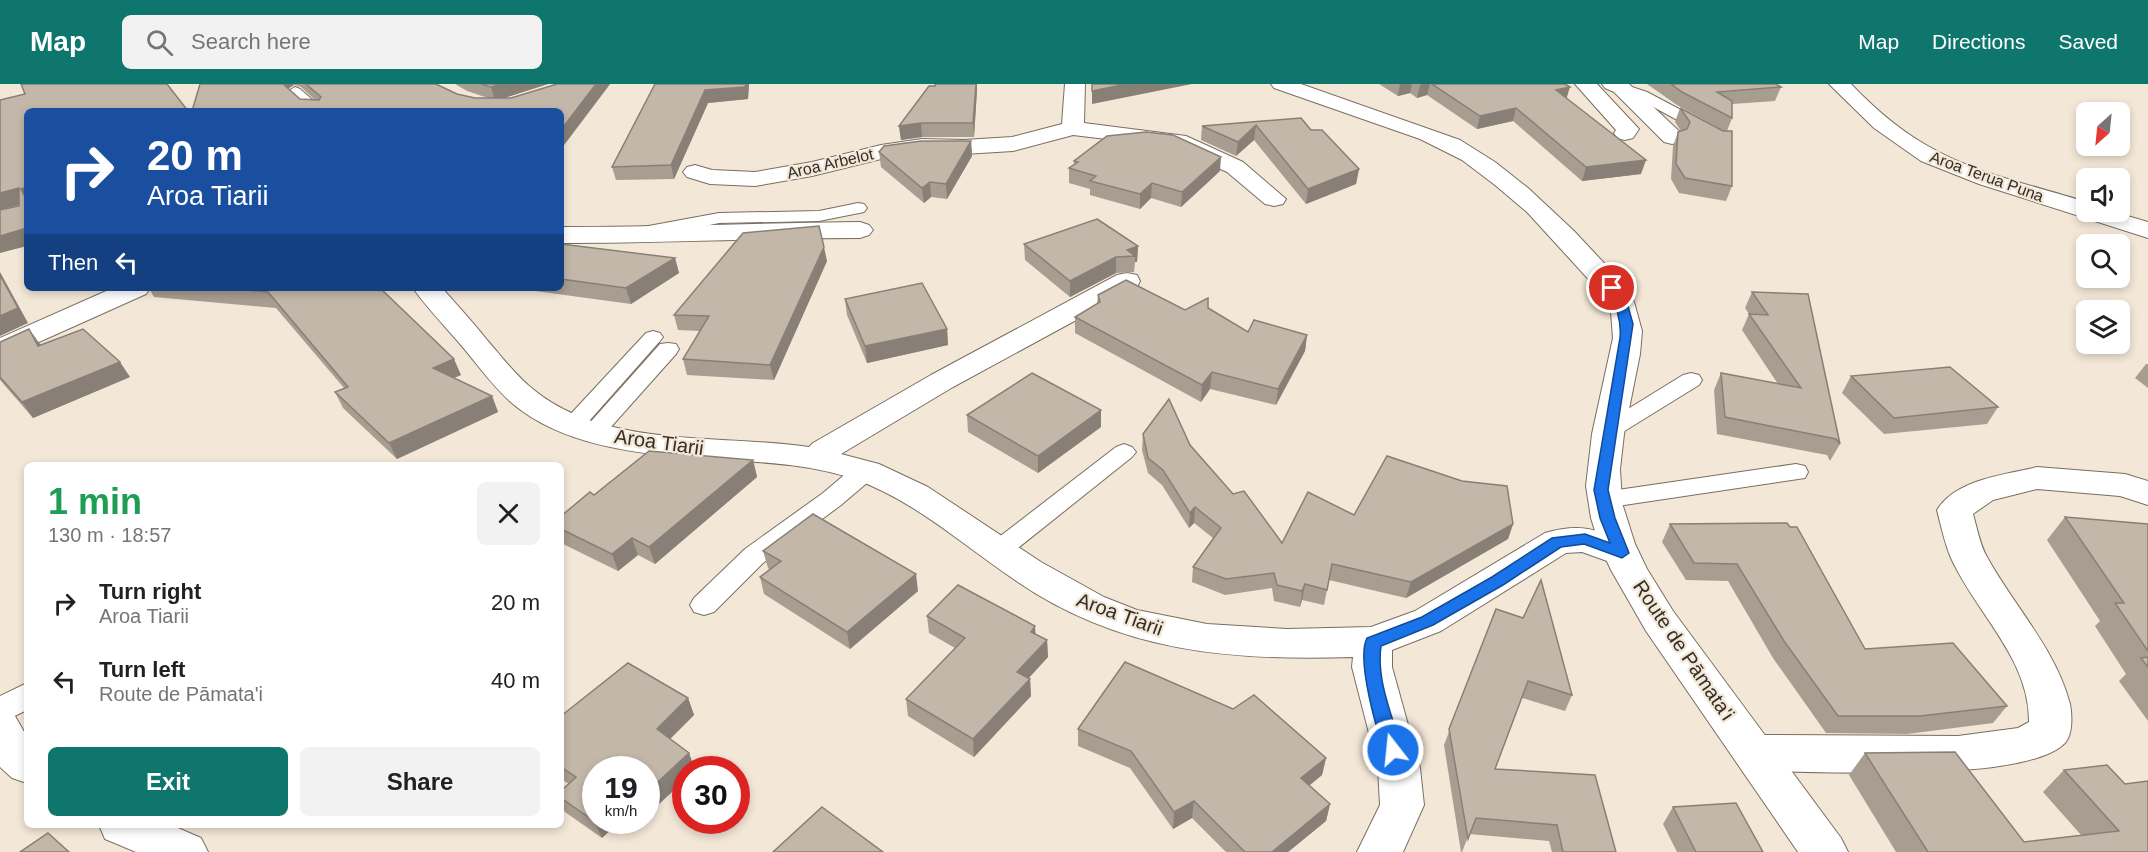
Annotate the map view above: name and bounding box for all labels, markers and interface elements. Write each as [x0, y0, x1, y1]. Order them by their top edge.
search box [122, 15, 542, 69]
text: Map [30, 26, 86, 57]
icon: search [143, 26, 176, 59]
text: Search here [191, 29, 311, 54]
text: Map [1858, 30, 1899, 53]
text: Directions [1932, 30, 2025, 53]
text: Saved [2058, 30, 2118, 53]
north arrow [2076, 102, 2130, 156]
map controls [2076, 102, 2130, 354]
icon: right [48, 132, 126, 210]
text: 20 m [147, 132, 243, 179]
street label: Aroa Arbelot [785, 145, 875, 182]
street label: Aroa Terua Puna [1928, 148, 2046, 205]
button: sound [2076, 168, 2130, 222]
text: Aroa Tiarii [147, 181, 269, 211]
button: search [2076, 234, 2130, 288]
icon: left [110, 246, 143, 279]
text: Then [48, 250, 98, 275]
pin [1586, 262, 1637, 313]
icon: arrive [1595, 271, 1628, 304]
button: layers [2076, 300, 2130, 354]
street label: Aroa Tiarii [613, 425, 705, 459]
text: 1 min [48, 481, 142, 522]
button: close [477, 482, 540, 545]
text: 130 m · 18:57 [48, 524, 171, 546]
street label: Route de Pāmata'i [1629, 576, 1739, 724]
text: Turn right [99, 579, 201, 604]
icon: right [48, 587, 81, 620]
street label: Aroa Tiarii [1074, 588, 1166, 640]
text: 20 m [491, 590, 540, 615]
text: Aroa Tiarii [99, 605, 189, 627]
text: Turn left [99, 657, 185, 682]
icon: left [48, 665, 81, 698]
text: 40 m [491, 668, 540, 693]
text: Route de Pāmata'i [99, 683, 263, 705]
position arrow [1361, 718, 1425, 782]
button: Exit [48, 747, 288, 816]
button: Share [300, 747, 540, 816]
speed limit sign: 30 [672, 756, 750, 834]
text: 19 [604, 771, 638, 804]
text: km/h [605, 802, 637, 819]

